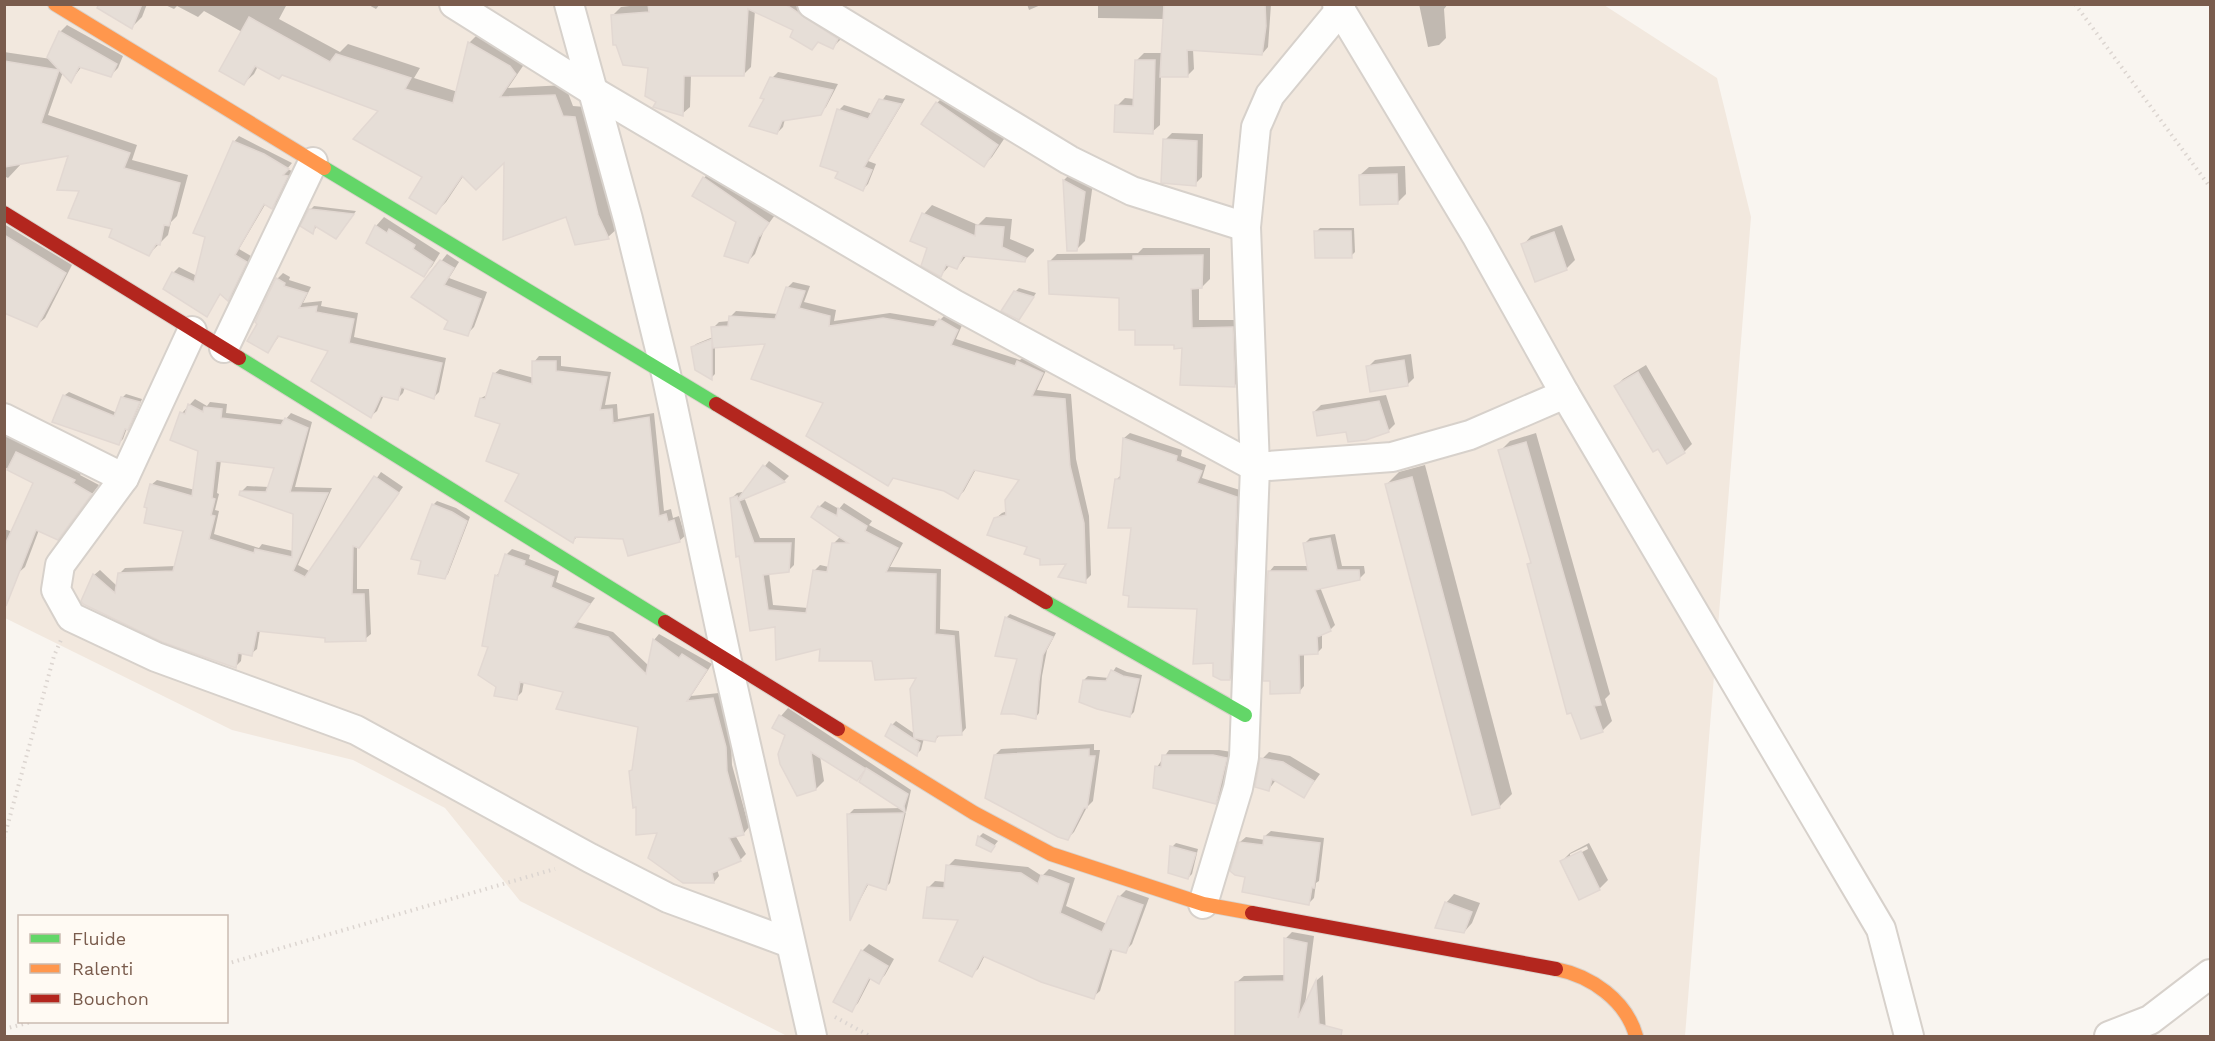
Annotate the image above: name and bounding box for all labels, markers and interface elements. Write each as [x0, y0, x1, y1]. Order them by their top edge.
legend [18, 915, 228, 1023]
text: Fluide [72, 928, 126, 949]
text: Ralenti [72, 958, 133, 979]
text: Bouchon [72, 988, 149, 1009]

